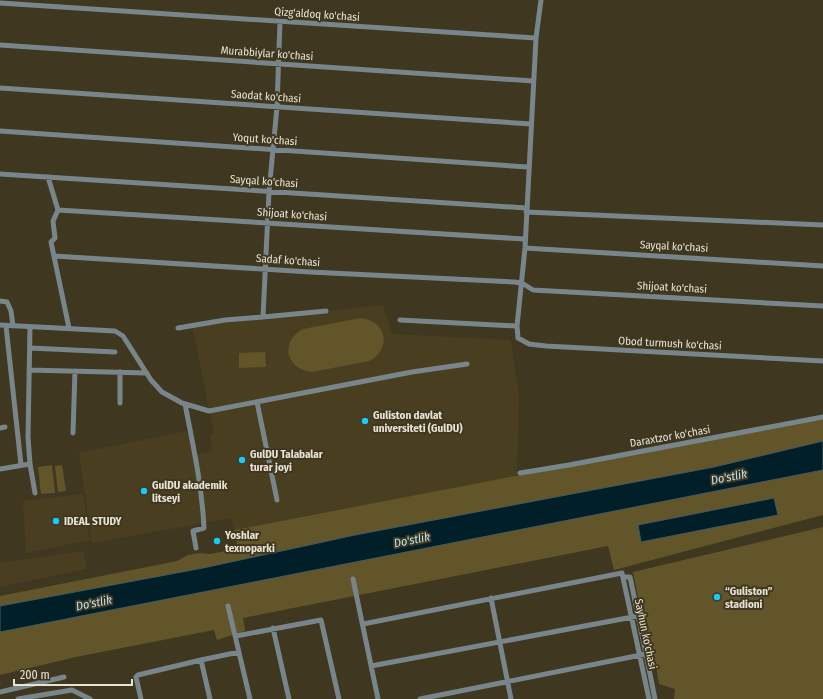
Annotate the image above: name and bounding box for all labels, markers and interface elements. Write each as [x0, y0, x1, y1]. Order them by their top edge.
street label: Qizg'aldoq ko'chasi [274, 5, 360, 24]
street label: Murabbiylar ko'chasi [220, 44, 314, 63]
street label: Saodat ko'chasi [230, 88, 302, 105]
street label: Yoqut ko'chasi [232, 131, 298, 148]
street label: Sayqal ko'chasi [229, 173, 299, 190]
street label: Shijoat ko'chasi [257, 206, 328, 223]
street label: Sayqal ko'chasi [640, 238, 709, 255]
street label: Sadaf ko'chasi [255, 252, 321, 269]
street label: Shijoat ko'chasi [637, 279, 708, 296]
street label: Obod turmush ko'chasi [618, 334, 722, 353]
place label: Guliston davlat universiteti (GulDU) [373, 409, 463, 435]
marker: Guliston davlat universiteti (GulDU) [360, 416, 370, 426]
street label: Daraxtzor ko'chasi [629, 423, 712, 450]
place label: GulDU Talabalar turar joyi [250, 448, 324, 474]
marker: GulDU Talabalar turar joyi [237, 455, 247, 465]
water label: Do'stlik [710, 467, 748, 487]
place label: GulDU akademik litseyi [152, 479, 228, 505]
marker: GulDU akademik litseyi [139, 486, 149, 496]
place label: IDEAL STUDY [64, 515, 123, 528]
marker: IDEAL STUDY [51, 516, 61, 526]
place label: Yoshlar texnoparki [224, 529, 275, 555]
water label: Do'stlik [393, 530, 431, 550]
marker: Yoshlar texnoparki [212, 536, 222, 546]
place label: “Guliston” stadioni [725, 585, 773, 611]
marker: “Guliston” stadioni [712, 592, 722, 602]
water label: Do'stlik [75, 593, 113, 613]
street label: Sayhun ko'chasi [632, 598, 659, 671]
scale bar [14, 661, 132, 687]
text: 200 m [20, 668, 50, 682]

